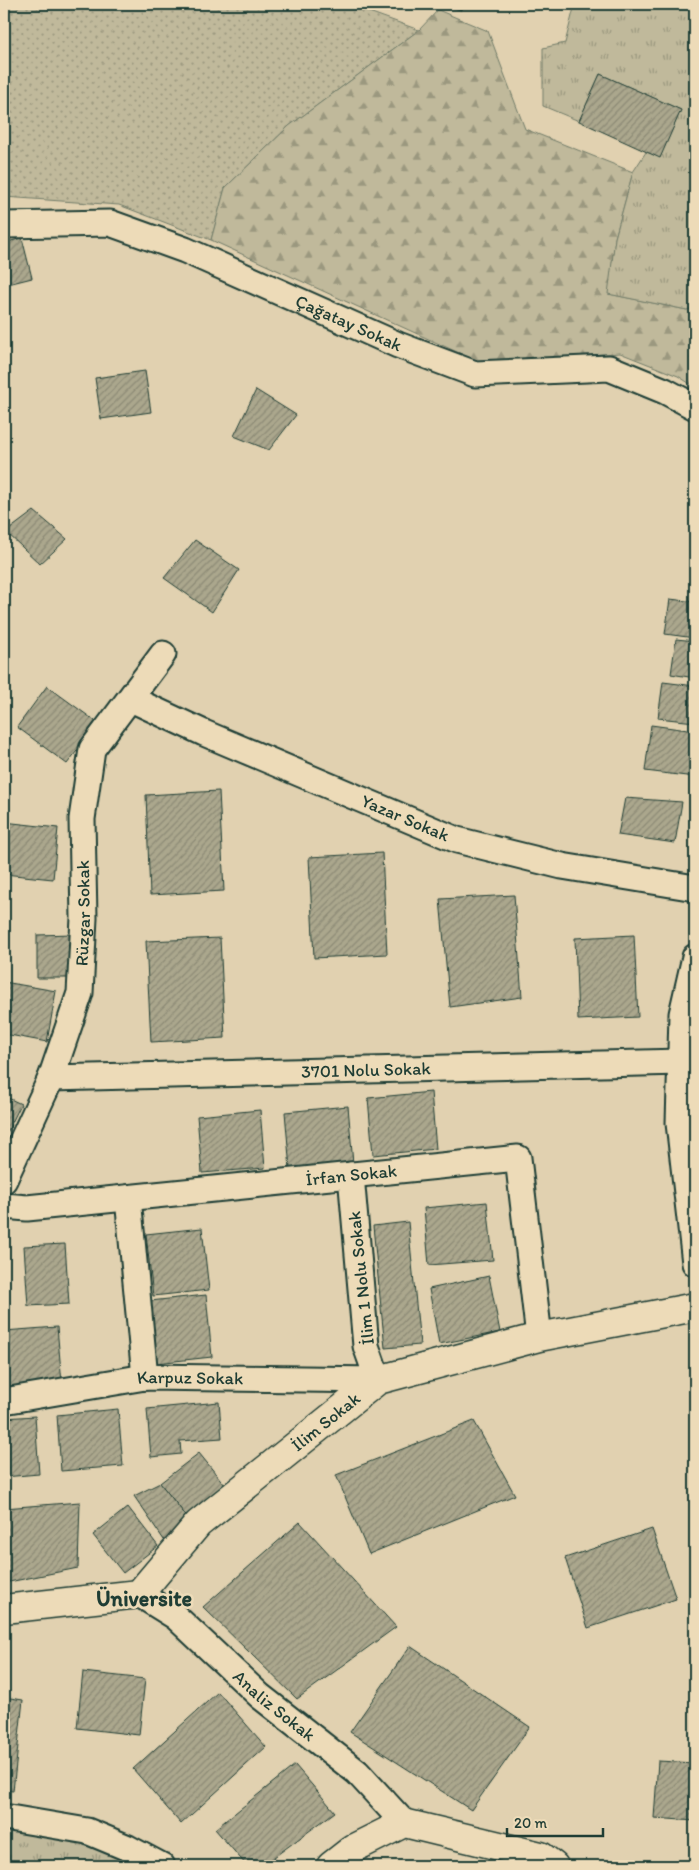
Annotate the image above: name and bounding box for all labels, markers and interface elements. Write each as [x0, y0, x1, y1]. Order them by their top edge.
street label: Çağatay Sokak [292, 290, 406, 357]
street label: Yazar Sokak [358, 790, 453, 847]
street label: Rüzgar Sokak [70, 860, 95, 967]
street label: 3701 Nolu Sokak [301, 1057, 432, 1083]
street label: İrfan Sokak [305, 1159, 398, 1191]
street label: İlim 1 Nolu Sokak [343, 1210, 379, 1346]
street label: Karpuz Sokak [135, 1366, 243, 1389]
street label: İlim Sokak [287, 1387, 365, 1456]
district label: Üniversite [96, 1585, 192, 1612]
street label: Analiz Sokak [228, 1665, 320, 1746]
scale bar [507, 1805, 603, 1837]
text: 20 m [514, 1814, 548, 1832]

